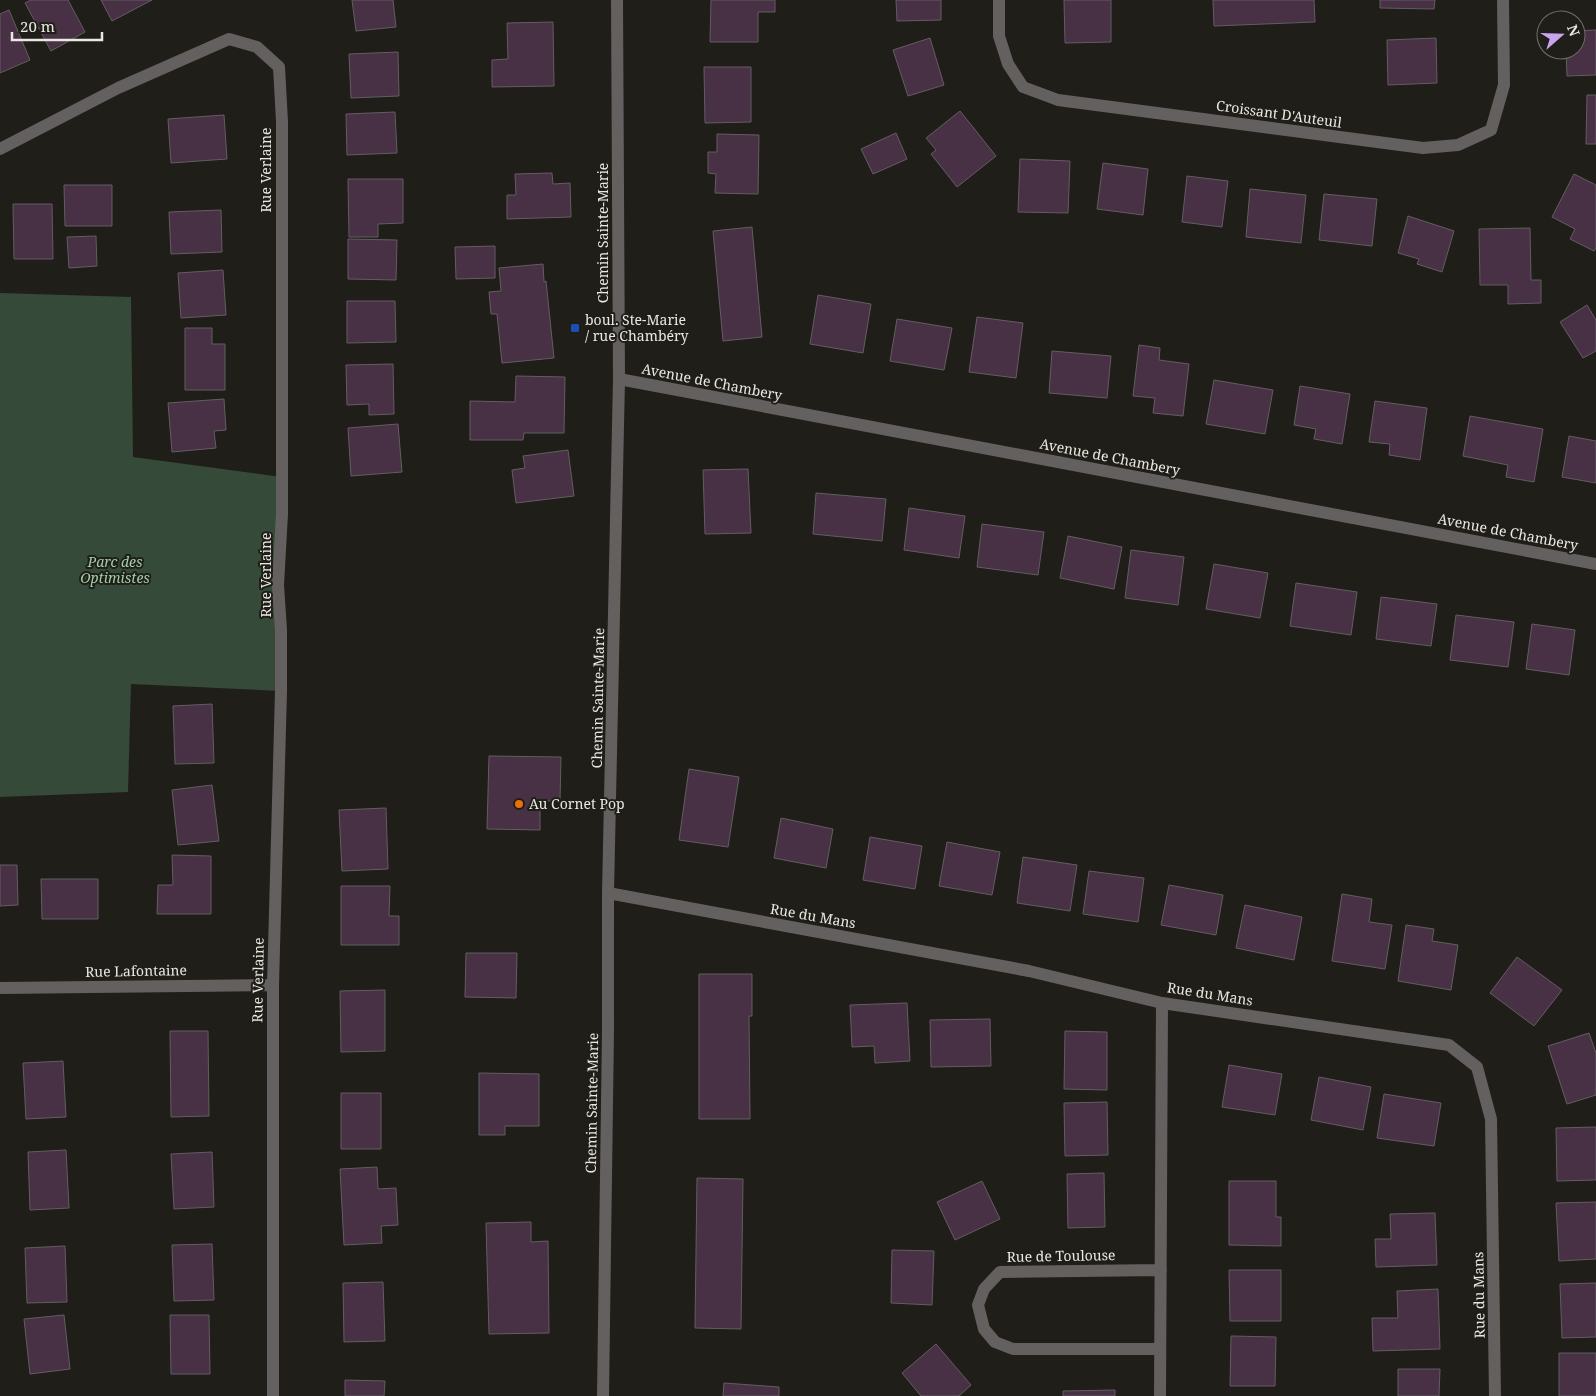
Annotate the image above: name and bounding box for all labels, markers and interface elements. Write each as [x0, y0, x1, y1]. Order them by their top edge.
scale bar [12, 10, 102, 42]
north arrow [1536, 10, 1586, 60]
text: 20 m [20, 16, 55, 36]
text: N [1563, 22, 1585, 39]
street label: Croissant D'Auteuil [1215, 95, 1344, 132]
street label: Rue Verlaine [256, 127, 275, 213]
street label: Chemin Sainte-Marie [593, 163, 612, 303]
place label: boul. Ste-Marie / rue Chambéry [585, 310, 689, 345]
marker: boul. Ste-Marie / rue Chambéry [569, 322, 581, 334]
street label: Avenue de Chambery [640, 359, 784, 404]
street label: Avenue de Chambery [1038, 434, 1182, 479]
street label: Avenue de Chambery [1436, 509, 1580, 554]
street label: Rue Verlaine [256, 532, 275, 618]
park label: Parc des Optimistes [80, 552, 150, 587]
street label: Chemin Sainte-Marie [587, 627, 608, 768]
place label: Au Cornet Pop [529, 794, 625, 813]
marker: Au Cornet Pop [513, 798, 525, 810]
street label: Rue du Mans [769, 899, 857, 932]
street label: Rue Verlaine [247, 937, 268, 1023]
street label: Rue Lafontaine [85, 960, 187, 981]
street label: Rue du Mans [1166, 977, 1254, 1010]
street label: Chemin Sainte-Marie [581, 1032, 602, 1173]
street label: Rue de Toulouse [1006, 1245, 1116, 1266]
street label: Rue du Mans [1468, 1251, 1489, 1339]

